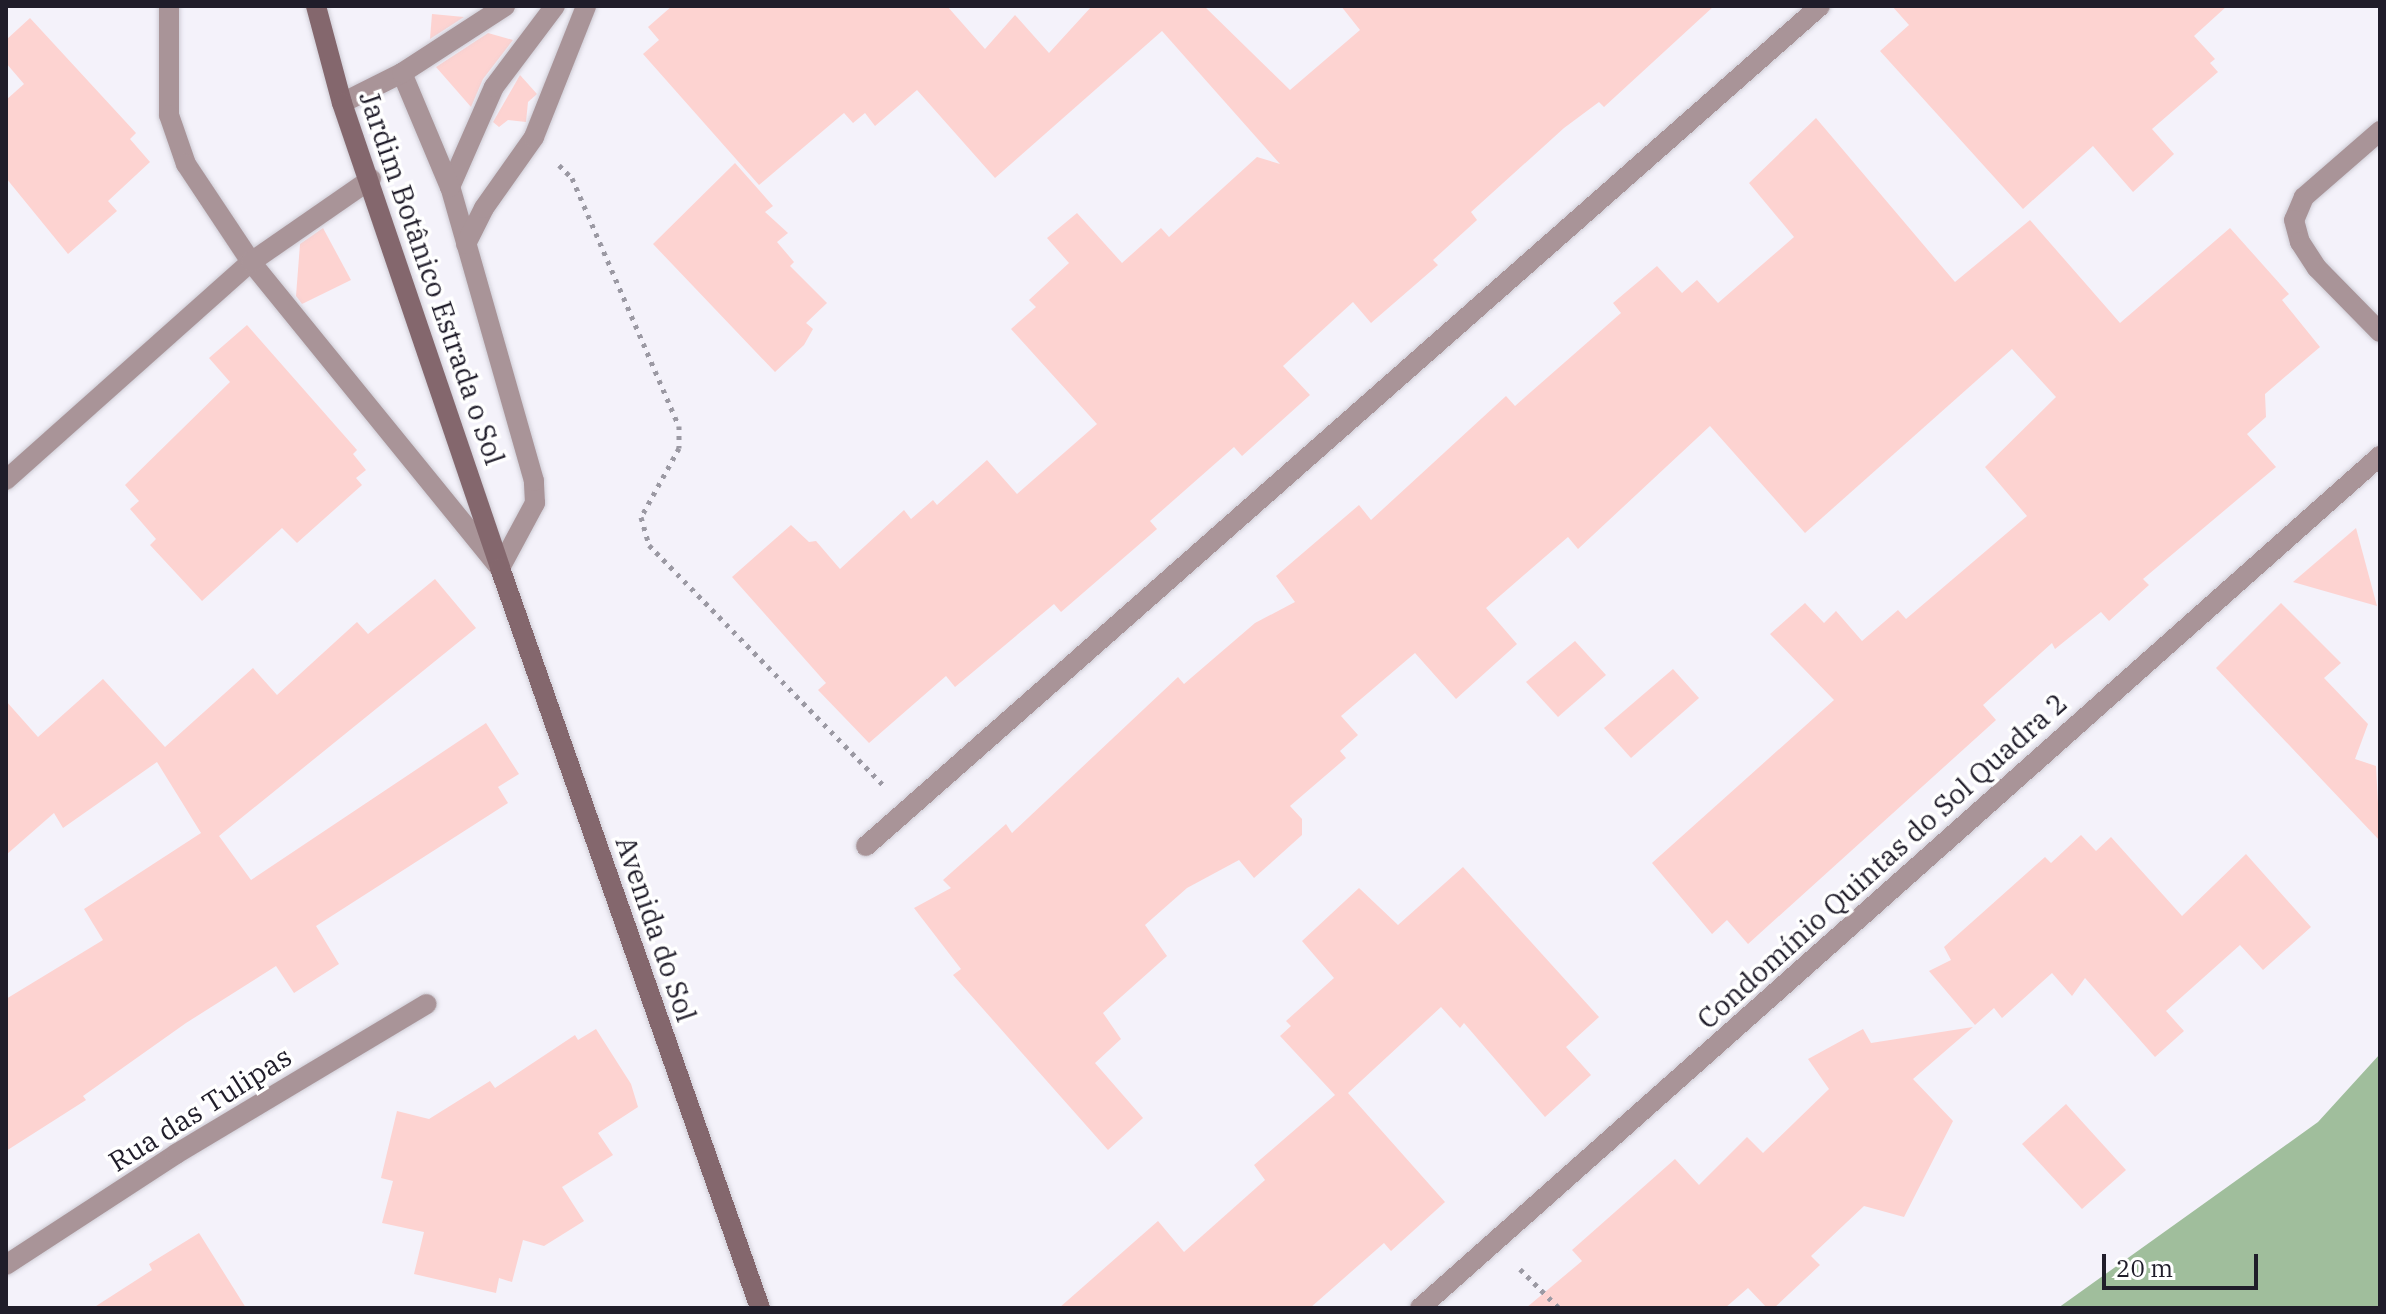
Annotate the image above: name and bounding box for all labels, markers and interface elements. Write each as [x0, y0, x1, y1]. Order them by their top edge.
street label: Jardim Botânico Estrada o Sol [352, 87, 512, 469]
street label: Condomínio Quintas do Sol Quadra 2 [1690, 686, 2074, 1036]
street label: Avenida do Sol [609, 832, 703, 1026]
street label: Rua das Tulipas [103, 1039, 297, 1179]
scale bar [2106, 1238, 2262, 1288]
text: 20 m [2116, 1252, 2173, 1284]

